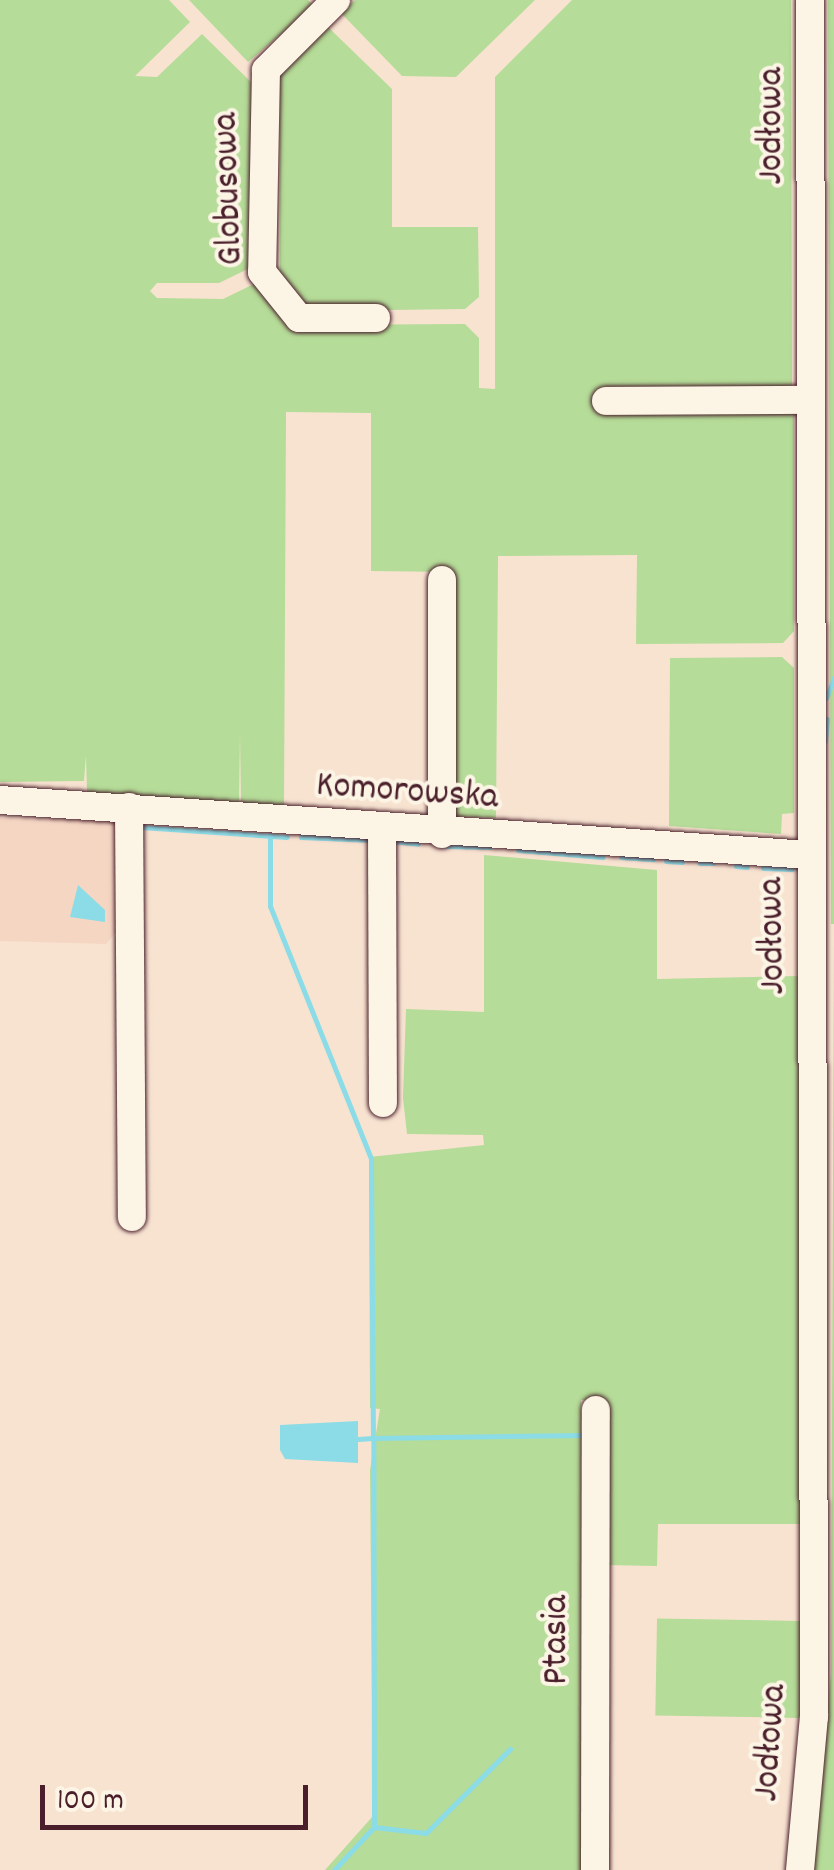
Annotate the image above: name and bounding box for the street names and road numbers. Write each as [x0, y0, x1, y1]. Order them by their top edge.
street label: Jodłowa [750, 67, 796, 185]
street label: Globusowa [205, 112, 255, 266]
street label: Komorowska [314, 764, 500, 822]
street label: Jodłowa [750, 877, 798, 995]
street label: Ptasia [535, 1595, 581, 1685]
street label: Jodłowa [745, 1683, 799, 1803]

